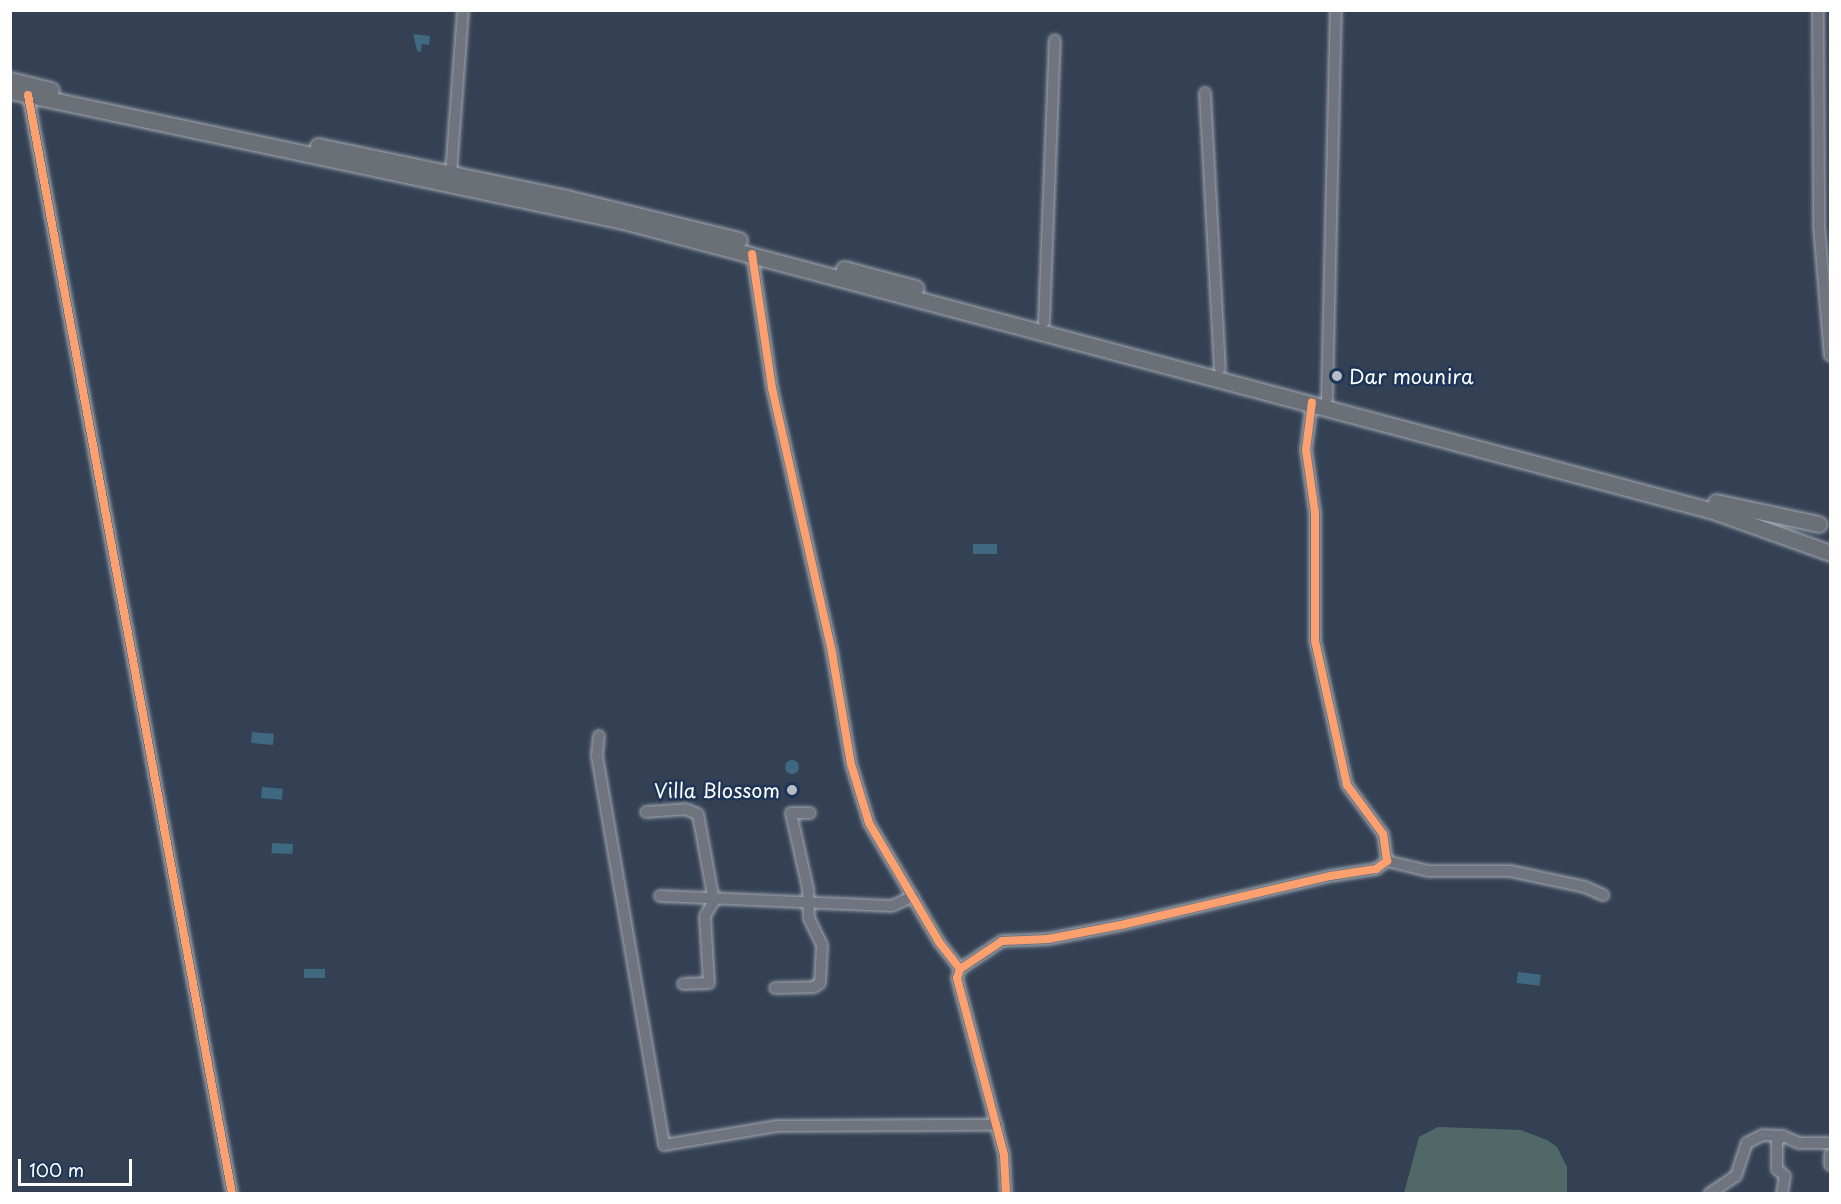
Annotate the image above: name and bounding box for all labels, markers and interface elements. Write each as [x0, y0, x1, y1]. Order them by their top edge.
place label: Dar mounira [1349, 364, 1474, 388]
marker: Dar mounira [1330, 369, 1344, 383]
place label: Villa Blossom [653, 778, 780, 802]
marker: Villa Blossom [785, 783, 799, 797]
scale bar [21, 1147, 135, 1185]
text: 100 m [29, 1156, 84, 1183]

